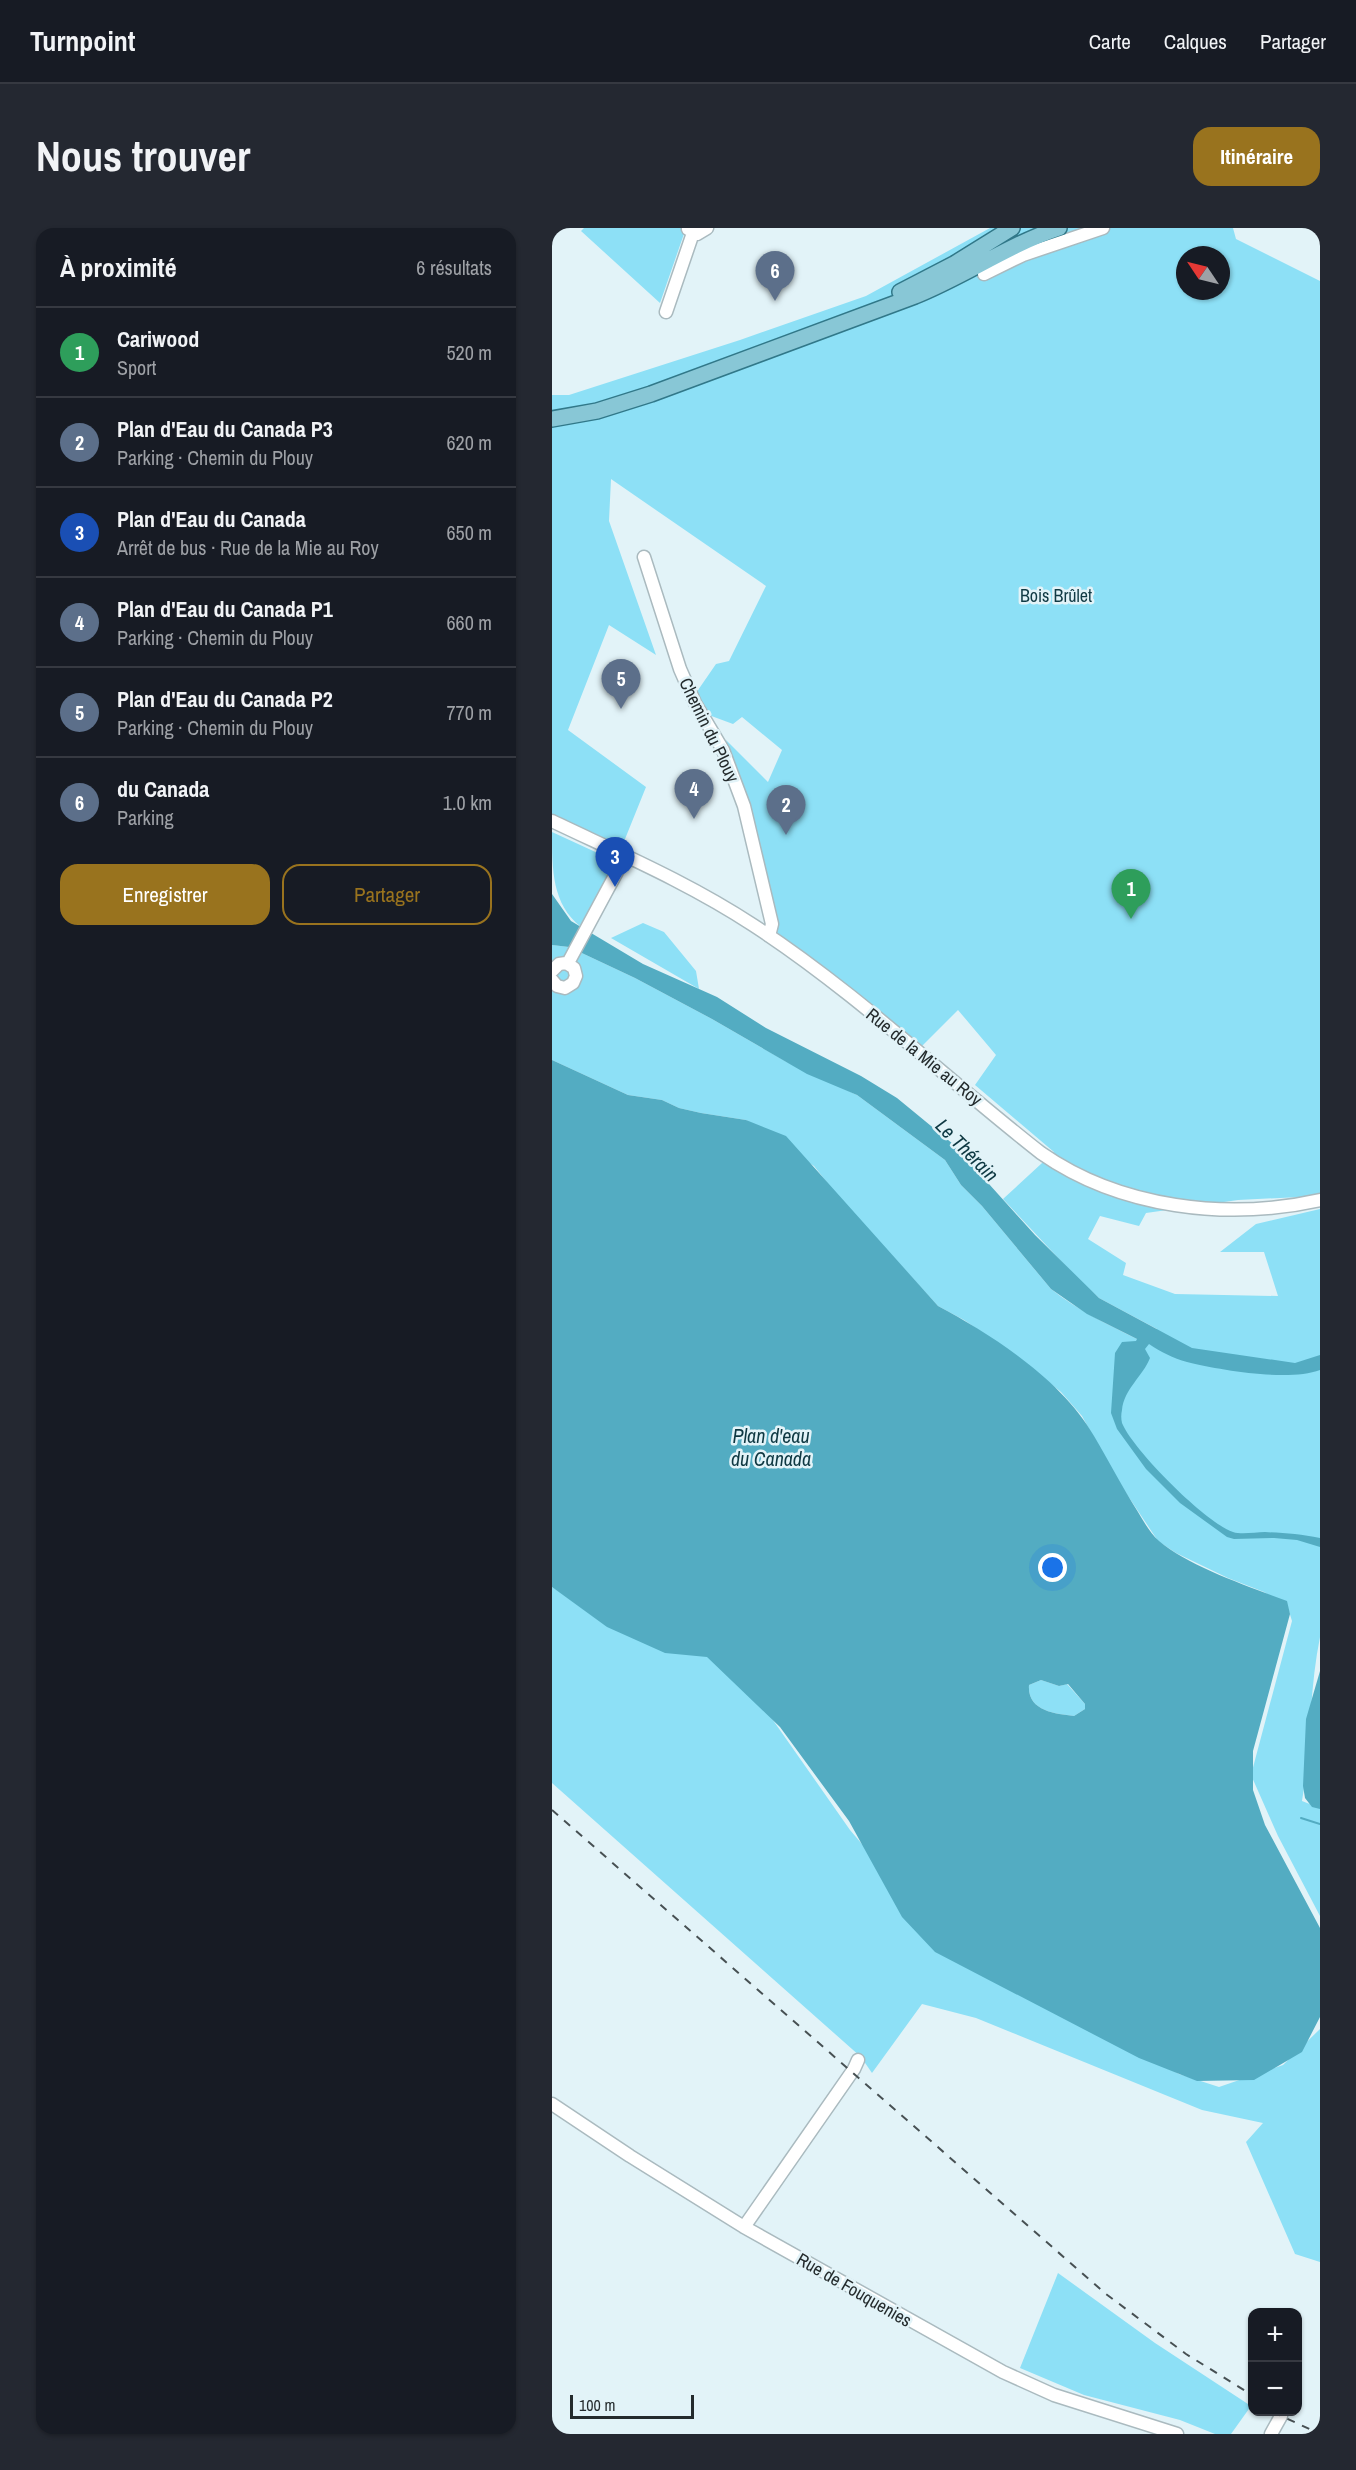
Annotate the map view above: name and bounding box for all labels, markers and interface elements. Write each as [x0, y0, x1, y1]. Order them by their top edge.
text: Turnpoint [30, 22, 135, 60]
text: Carte [1089, 27, 1131, 56]
text: Calques [1164, 27, 1227, 56]
text: Partager [1260, 27, 1326, 56]
button: Itinéraire [1193, 127, 1320, 186]
text: Nous trouver [36, 128, 250, 184]
north arrow [1176, 246, 1230, 300]
text: À proximité [60, 250, 177, 285]
pin: 6 [756, 251, 794, 301]
text: 6 résultats [416, 254, 492, 281]
text: Cariwood [117, 324, 199, 354]
text: 1 [75, 339, 84, 366]
text: 520 m [446, 339, 492, 366]
text: Sport [117, 354, 156, 381]
text: Plan d'Eau du Canada P3 [117, 414, 333, 444]
text: 2 [75, 429, 84, 456]
text: 620 m [446, 429, 492, 456]
text: Parking · Chemin du Plouy [117, 444, 313, 471]
text: Plan d'Eau du Canada [117, 504, 306, 534]
text: 3 [75, 519, 84, 546]
text: 650 m [446, 519, 492, 546]
text: Arrêt de bus · Rue de la Mie au Roy [117, 534, 379, 561]
park label: Bois Brûlet [1020, 583, 1092, 608]
text: Plan d'Eau du Canada P1 [117, 594, 333, 624]
text: 4 [75, 609, 84, 636]
text: 660 m [446, 609, 492, 636]
text: Parking · Chemin du Plouy [117, 624, 313, 651]
pin: 5 [602, 660, 640, 709]
street label: Chemin du Plouy [673, 673, 746, 787]
text: Plan d'Eau du Canada P2 [117, 684, 333, 714]
text: 5 [75, 699, 84, 726]
text: 770 m [446, 699, 492, 726]
text: Parking · Chemin du Plouy [117, 714, 313, 741]
pin: 4 [674, 770, 714, 819]
text: du Canada [117, 774, 209, 804]
pin: 2 [766, 786, 806, 835]
text: 6 [75, 789, 84, 816]
text: 1.0 km [443, 789, 492, 816]
text: Parking [117, 804, 174, 831]
pin: 3 [596, 838, 634, 887]
button: Enregistrer [60, 864, 270, 925]
button: Partager [282, 864, 492, 925]
pin: 1 [1112, 870, 1150, 919]
street label: Rue de la Mie au Roy [861, 1002, 988, 1112]
water label: Le Thérain [930, 1112, 1005, 1187]
water label: Plan d'eau du Canada [731, 1422, 811, 1472]
your location [1038, 1553, 1067, 1582]
street label: Rue de Fouquenies [792, 2247, 916, 2333]
map controls [1248, 2308, 1302, 2416]
button: + [1248, 2308, 1302, 2362]
button: − [1248, 2362, 1302, 2416]
scale bar [570, 2392, 694, 2420]
text: 100 m [579, 2394, 615, 2416]

